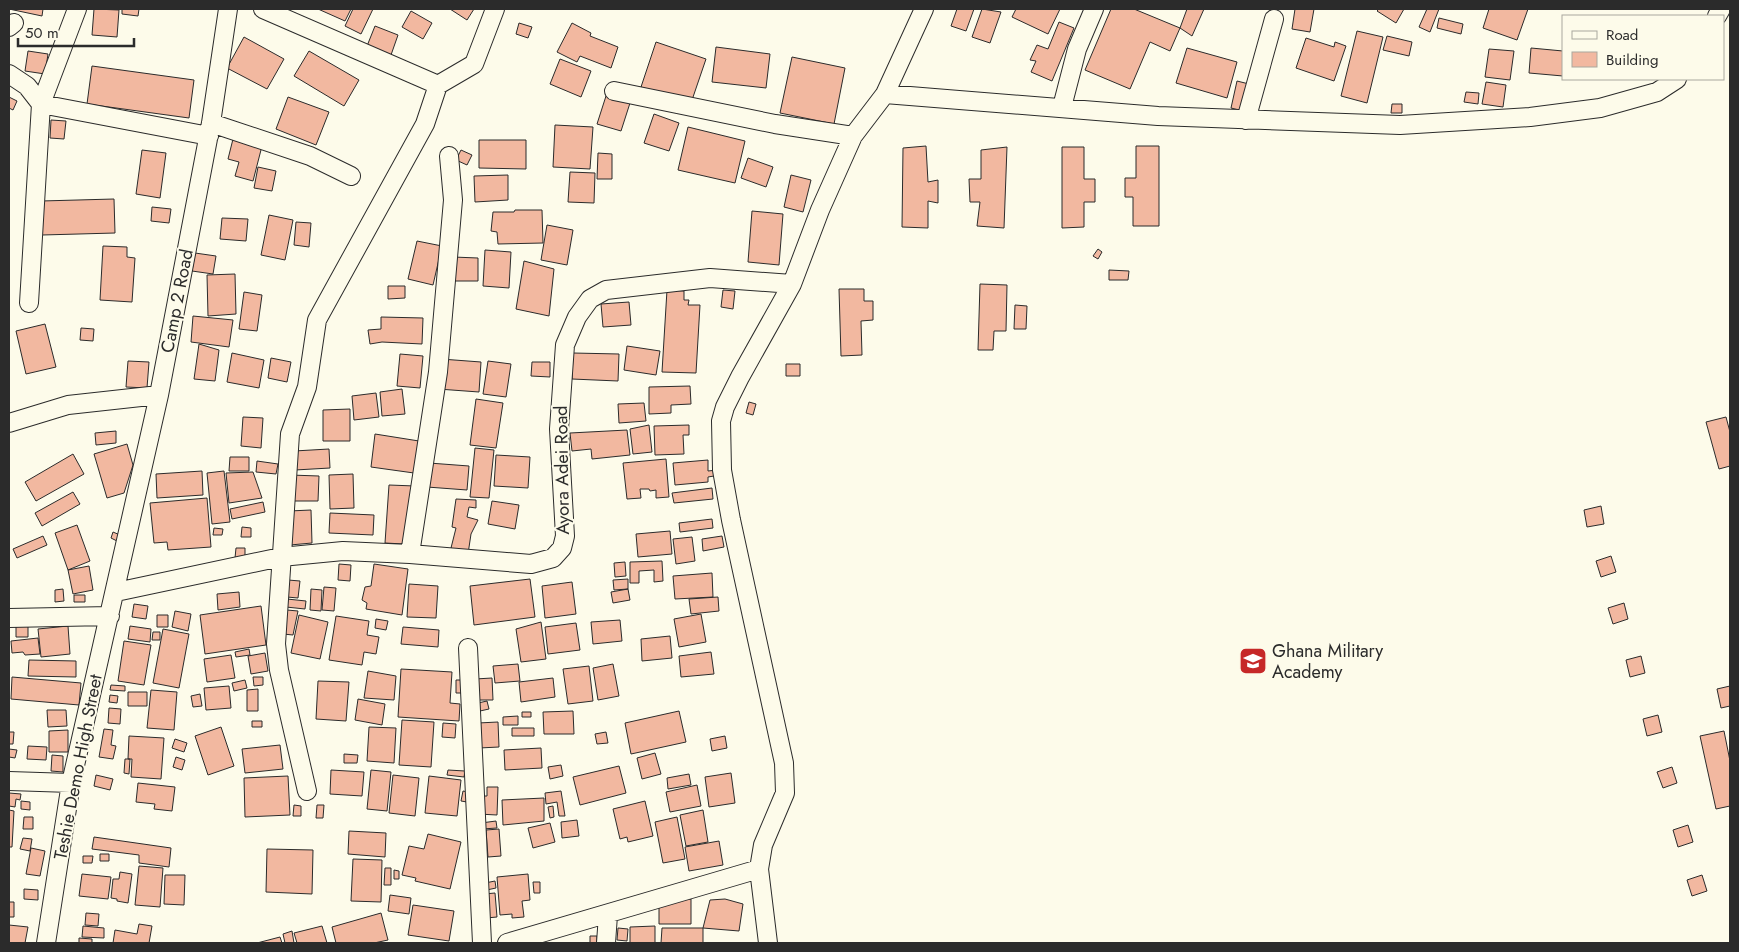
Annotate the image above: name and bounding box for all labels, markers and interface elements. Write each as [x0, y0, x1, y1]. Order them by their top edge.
scale bar [18, 15, 134, 47]
legend [1562, 15, 1724, 80]
text: 50 m [25, 22, 59, 44]
text: Road [1606, 24, 1638, 46]
text: Building [1606, 49, 1658, 71]
street label: Camp 2 Road [154, 247, 200, 355]
street label: Ayora Adei Road [548, 405, 576, 535]
place label: Ghana Military Academy [1272, 638, 1383, 685]
school or university icon: Ghana Military Academy [1238, 646, 1268, 676]
street label: Teshie Demo High Street [47, 671, 109, 862]

